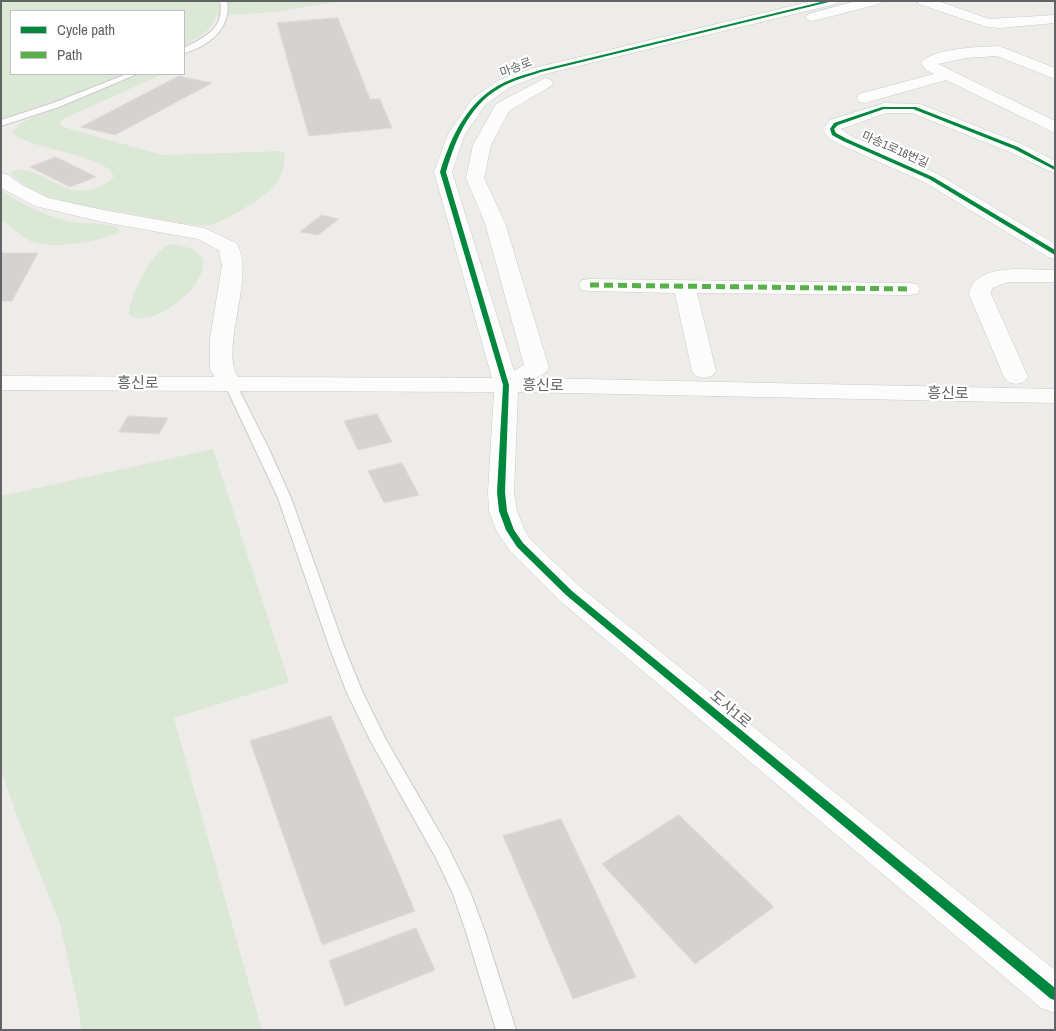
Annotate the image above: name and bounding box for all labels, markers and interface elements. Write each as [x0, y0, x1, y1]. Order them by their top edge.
legend [10, 10, 185, 75]
text: Cycle path [57, 19, 115, 40]
text: Path [57, 44, 82, 65]
street label: 마송로 [498, 55, 534, 81]
street label: 마송1로16번길 [859, 129, 931, 171]
street label: 흥신로 [117, 375, 159, 393]
street label: 흥신로 [522, 377, 564, 395]
street label: 흥신로 [927, 385, 969, 403]
street label: 도사1로 [706, 688, 754, 732]

